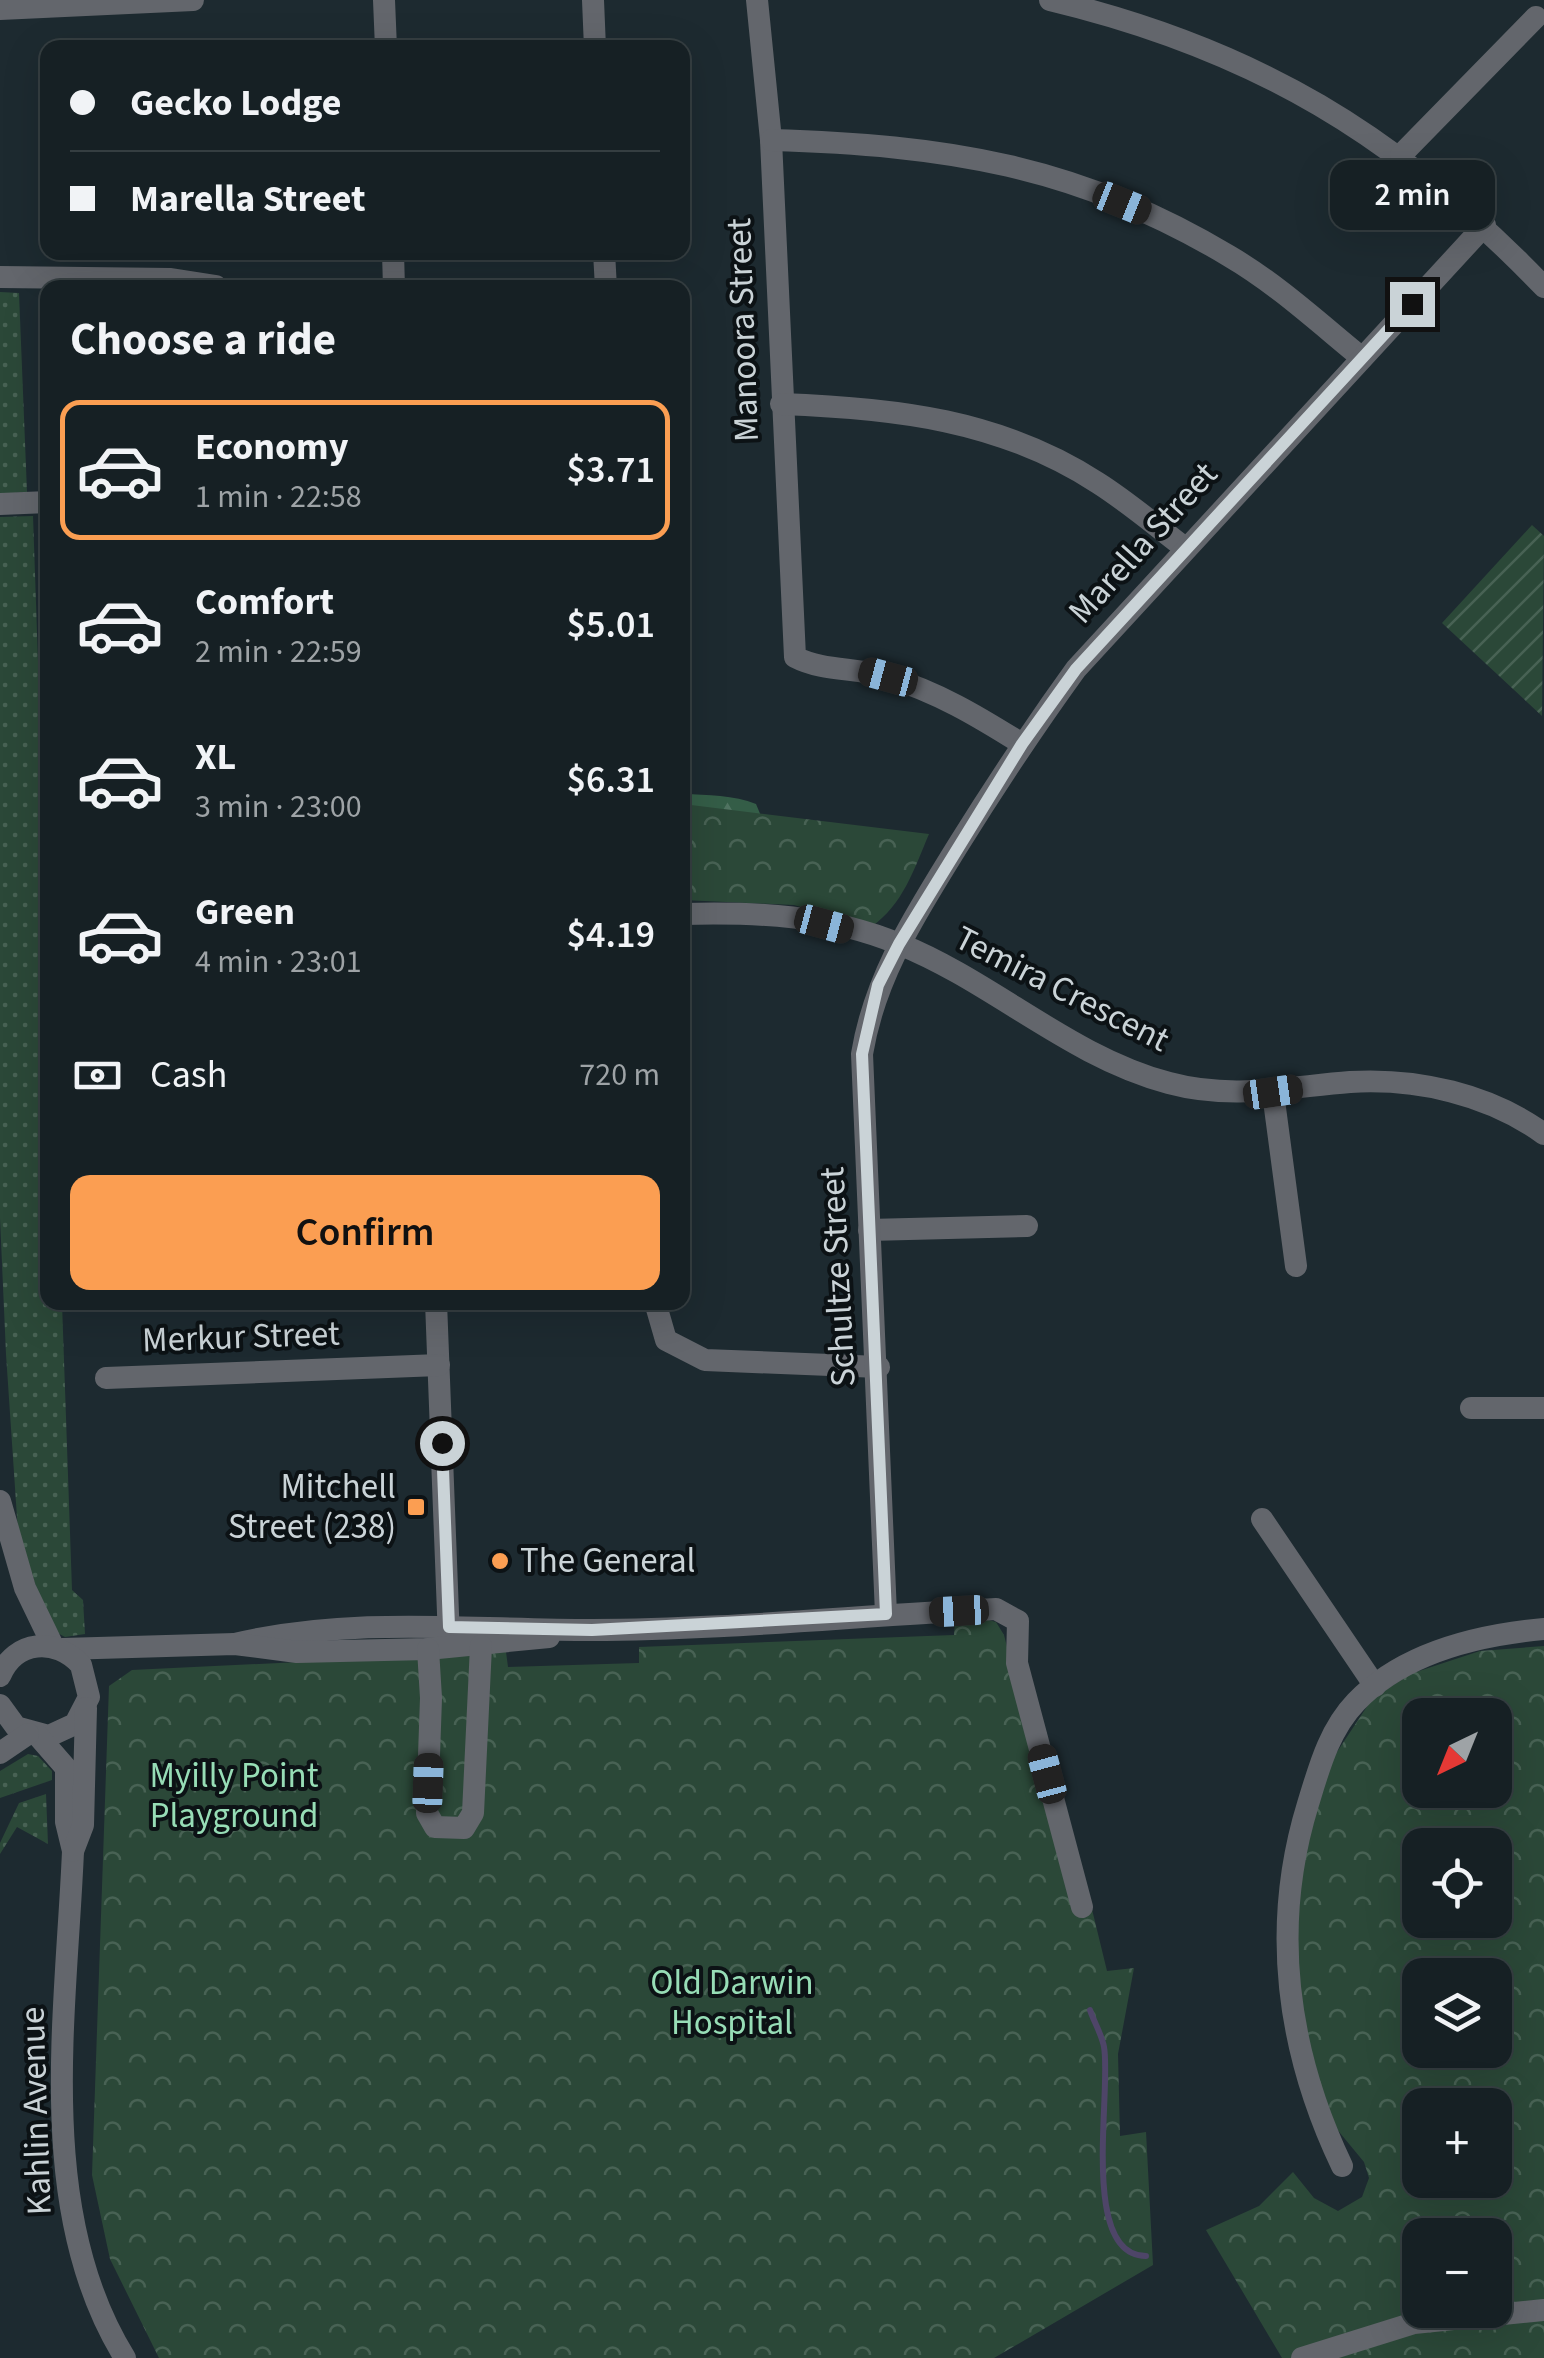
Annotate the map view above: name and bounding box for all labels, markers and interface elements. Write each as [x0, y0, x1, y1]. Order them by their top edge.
text: Gecko Lodge [130, 76, 341, 130]
callout: 2 min [1330, 159, 1494, 229]
text: Marella Street [130, 172, 366, 226]
text: 2 min [1374, 172, 1451, 218]
car [1089, 178, 1155, 228]
street label: Manoora Street [714, 217, 772, 443]
route end [1390, 282, 1435, 327]
text: Choose a ride [70, 308, 336, 372]
text: Economy [195, 420, 348, 474]
icon: car [75, 425, 165, 515]
text: $3.71 [567, 443, 655, 497]
street label: Marella Street [1057, 451, 1229, 635]
text: 1 min · 22:58 [195, 474, 362, 520]
text: Comfort [195, 575, 334, 629]
icon: car [75, 580, 165, 670]
text: $5.01 [567, 598, 655, 652]
text: 2 min · 22:59 [195, 629, 362, 675]
car [855, 655, 921, 699]
text: XL [195, 730, 236, 784]
icon: car [75, 735, 165, 825]
text: $6.31 [567, 753, 655, 807]
text: 3 min · 23:00 [195, 784, 362, 830]
text: Green [195, 885, 295, 939]
icon: car [75, 890, 165, 980]
car [791, 902, 857, 946]
text: $4.19 [567, 908, 655, 962]
street label: Temira Crescent [946, 913, 1178, 1065]
text: 4 min · 23:01 [195, 939, 362, 985]
icon: cash [70, 1048, 125, 1103]
text: Cash [150, 1048, 227, 1102]
text: 720 m [579, 1052, 660, 1098]
car [1241, 1073, 1305, 1111]
street label: Schultze Street [807, 1166, 869, 1388]
button: Confirm [70, 1175, 660, 1290]
street label: Merkur Street [141, 1309, 341, 1365]
route start [420, 1421, 465, 1466]
place label: Mitchell Street (238) [228, 1462, 396, 1552]
marker: Mitchell Street (238) [405, 1496, 427, 1518]
place label: The General [520, 1536, 696, 1586]
marker: The General [489, 1550, 511, 1572]
car [928, 1594, 990, 1628]
north arrow [1402, 1698, 1512, 1808]
map controls [1402, 1698, 1512, 2328]
car [1025, 1741, 1069, 1807]
park label: Myilly Point Playground [149, 1751, 319, 1841]
car [412, 1752, 444, 1814]
button: locate [1402, 1828, 1512, 1938]
park label: Old Darwin Hospital [650, 1958, 814, 2048]
button: layers [1402, 1958, 1512, 2068]
street label: Kahlin Avenue [7, 2006, 65, 2216]
button: + [1402, 2088, 1512, 2198]
button: − [1402, 2218, 1512, 2328]

